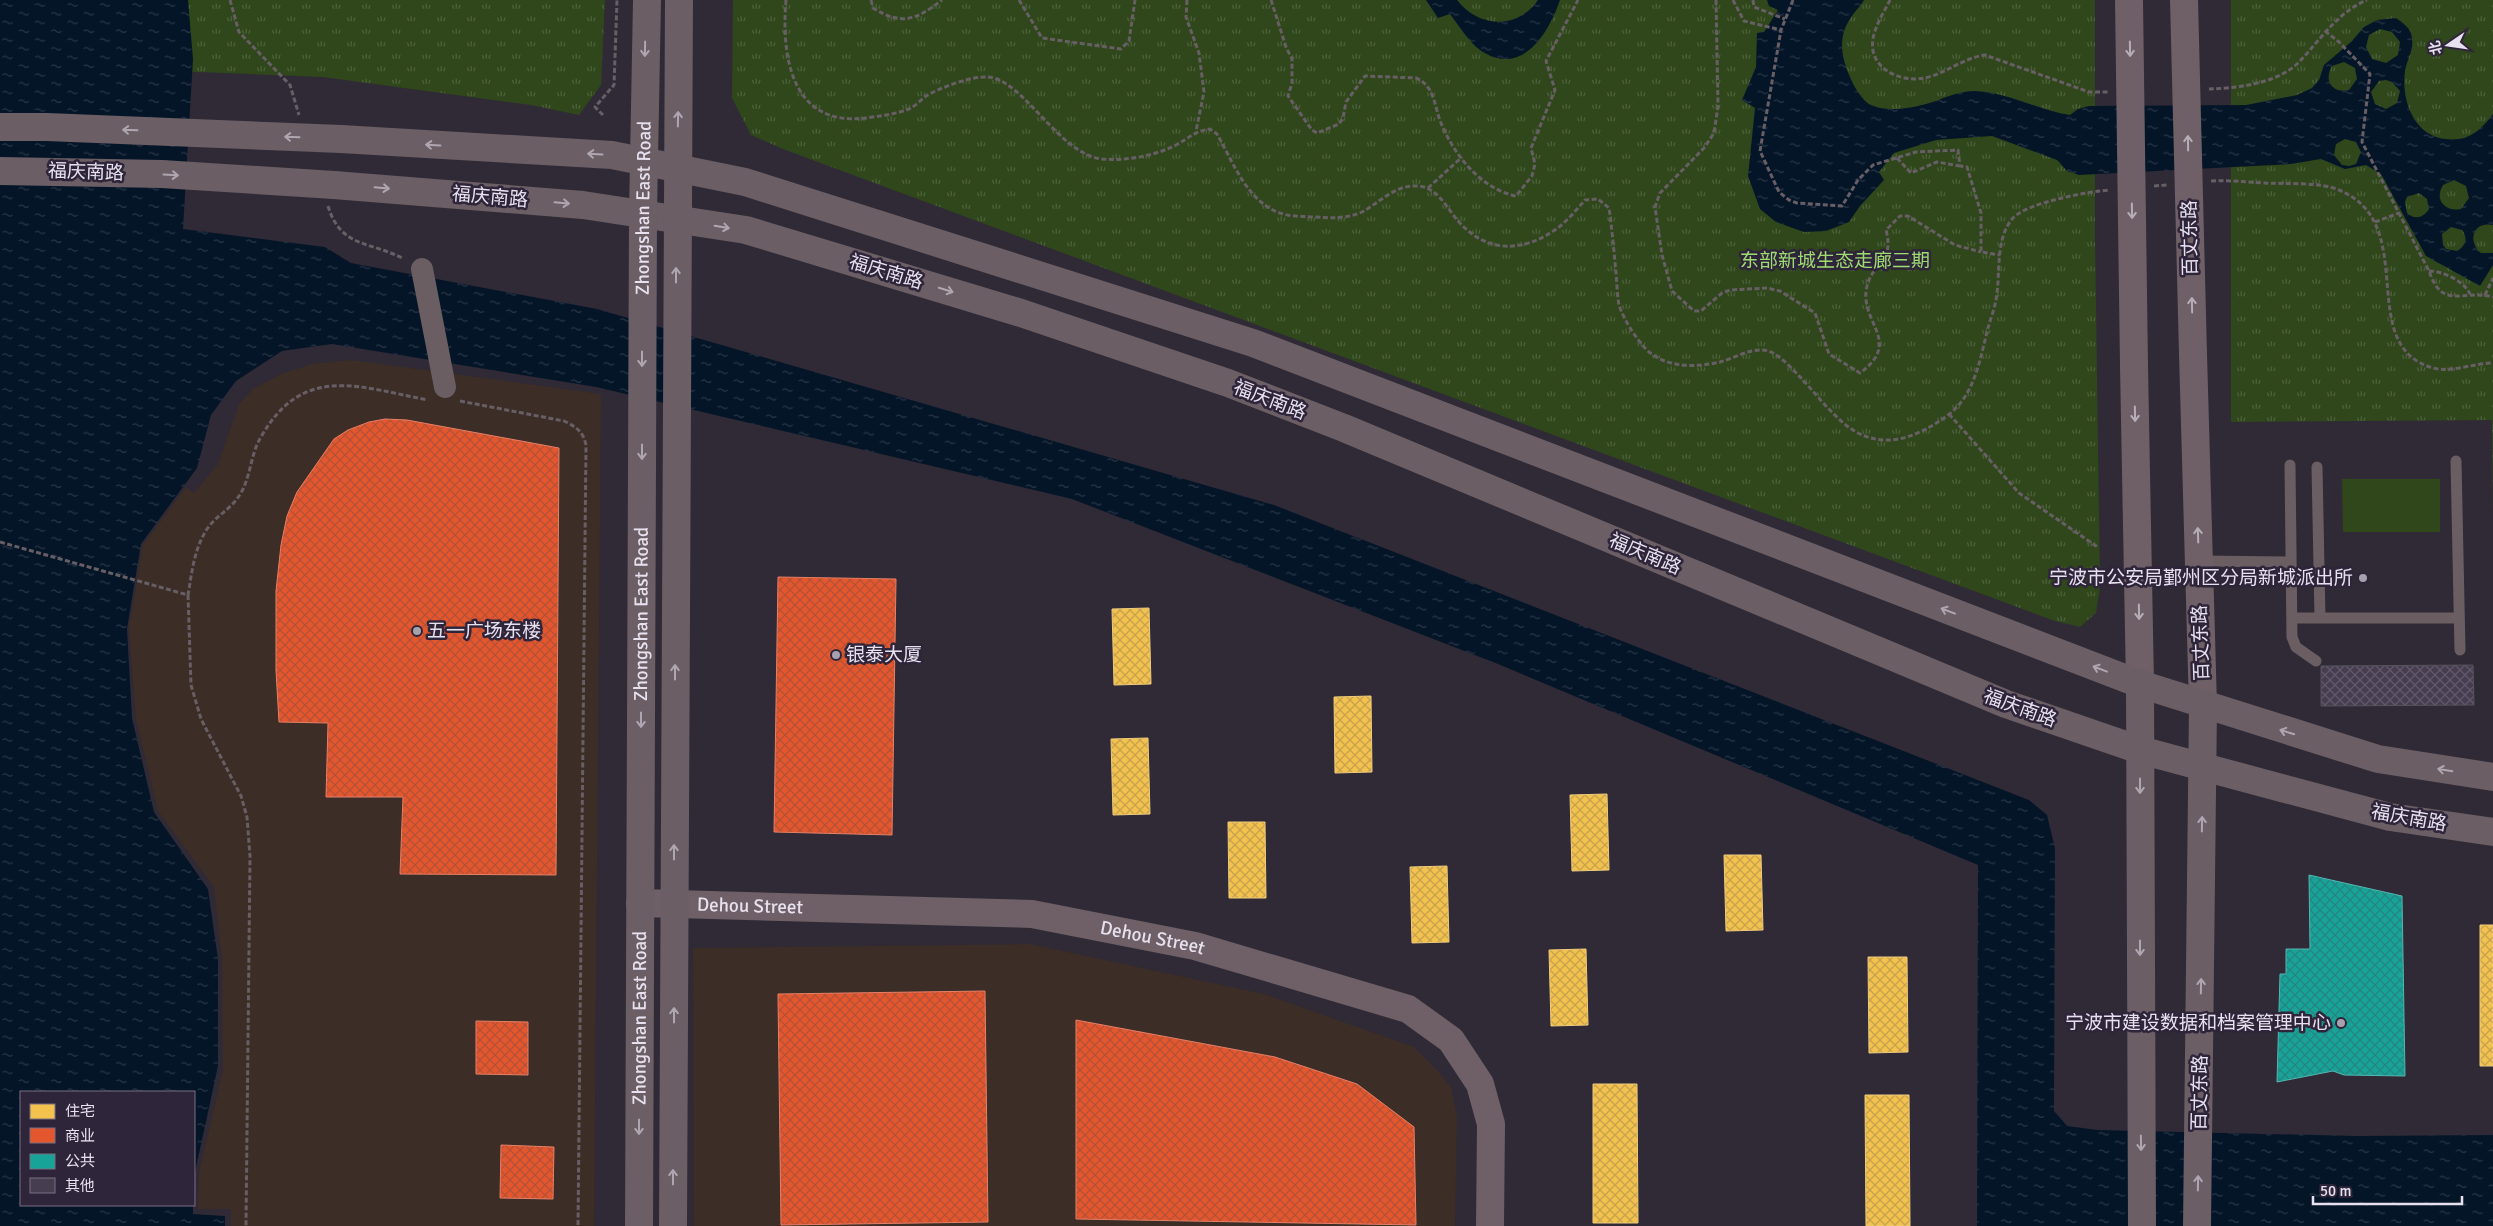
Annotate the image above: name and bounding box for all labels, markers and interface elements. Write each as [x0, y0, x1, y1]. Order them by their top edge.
north arrow [2423, 20, 2473, 70]
text: 北 [2426, 39, 2446, 57]
one-way arrow [641, 40, 650, 56]
one-way arrow [2125, 40, 2135, 56]
one-way arrow [673, 112, 682, 128]
street label: Zhongshan East Road [631, 121, 657, 295]
one-way arrow [122, 126, 138, 135]
one-way arrow [284, 133, 300, 142]
one-way arrow [2183, 135, 2192, 151]
one-way arrow [425, 140, 441, 149]
one-way arrow [588, 150, 604, 159]
street label: 福庆南路 [48, 159, 124, 185]
one-way arrow [163, 170, 179, 179]
street label: 福庆南路 [451, 182, 529, 212]
one-way arrow [374, 184, 390, 193]
one-way arrow [553, 198, 569, 208]
street label: 百丈东路 [2177, 200, 2203, 276]
one-way arrow [2127, 202, 2137, 219]
one-way arrow [714, 222, 730, 232]
street label: 福庆南路 [846, 249, 926, 295]
park label: 东部新城生态走廊三期 [1740, 249, 1930, 273]
one-way arrow [671, 267, 681, 283]
one-way arrow [937, 286, 953, 296]
one-way arrow [2187, 298, 2197, 314]
one-way arrow [637, 350, 647, 367]
street label: 福庆南路 [1230, 375, 1310, 425]
one-way arrow [2130, 406, 2140, 422]
one-way arrow [637, 444, 647, 460]
street label: Zhongshan East Road [629, 527, 654, 701]
one-way arrow [2193, 527, 2203, 544]
street label: 福庆南路 [1605, 528, 1685, 580]
place label: 宁波市公安局鄞州区分局新城派出所 [2049, 566, 2353, 590]
marker: 宁波市公安局鄞州区分局新城派出所 [2357, 572, 2369, 584]
one-way arrow [2134, 604, 2143, 620]
one-way arrow [1941, 605, 1956, 614]
street label: 百丈东路 [2188, 605, 2214, 681]
place label: 五一广场东楼 [427, 619, 541, 643]
marker: 五一广场东楼 [411, 625, 423, 637]
place label: 银泰大厦 [846, 643, 922, 667]
marker: 银泰大厦 [830, 649, 842, 661]
one-way arrow [2093, 664, 2108, 673]
one-way arrow [670, 665, 680, 681]
street label: 福庆南路 [1980, 684, 2060, 732]
one-way arrow [636, 711, 646, 727]
one-way arrow [2280, 726, 2296, 736]
one-way arrow [2437, 765, 2453, 775]
one-way arrow [2135, 777, 2145, 793]
street label: 福庆南路 [2369, 800, 2449, 836]
one-way arrow [2197, 816, 2207, 832]
one-way arrow [669, 845, 679, 861]
street label: Dehou Street [697, 893, 804, 920]
street label: Dehou Street [1098, 916, 1208, 960]
street label: Zhongshan East Road [627, 931, 652, 1105]
one-way arrow [2135, 940, 2144, 956]
one-way arrow [2196, 979, 2205, 995]
one-way arrow [669, 1007, 679, 1024]
place label: 宁波市建设数据和档案管理中心 [2065, 1011, 2331, 1035]
marker: 宁波市建设数据和档案管理中心 [2335, 1017, 2347, 1029]
street label: 百丈东路 [2187, 1055, 2213, 1131]
legend [20, 1091, 195, 1206]
text: 住宅 [65, 1102, 95, 1120]
one-way arrow [634, 1118, 644, 1135]
text: 商业 [65, 1127, 95, 1145]
one-way arrow [2136, 1134, 2146, 1151]
text: 公共 [65, 1152, 95, 1170]
one-way arrow [668, 1170, 678, 1186]
scale bar [2313, 1174, 2462, 1206]
one-way arrow [2193, 1175, 2203, 1192]
text: 其他 [65, 1177, 95, 1195]
text: 50 m [2320, 1182, 2351, 1200]

